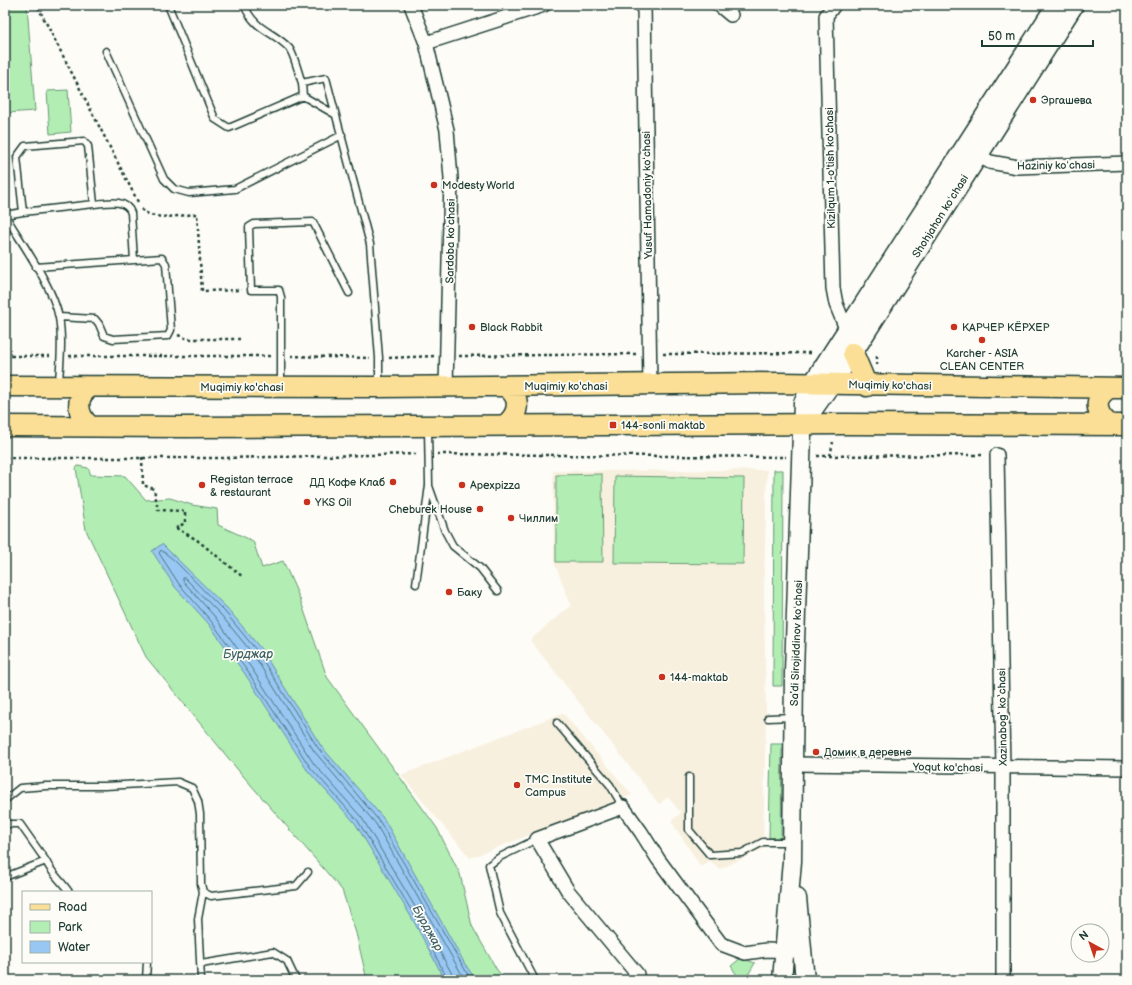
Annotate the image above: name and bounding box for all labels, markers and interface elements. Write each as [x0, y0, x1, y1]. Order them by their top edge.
scale bar [982, 22, 1093, 48]
text: 50 m [988, 29, 1015, 44]
place label: Эргашева [1041, 94, 1093, 107]
marker: Эргашева [1028, 95, 1038, 105]
street label: Kizilqum 1-o'tish ko'chasi [823, 107, 838, 229]
street label: Yusuf Hamadoniy koʻchasi [640, 131, 655, 260]
street label: Haziniy koʻchasi [1017, 158, 1095, 173]
street label: Shohjahon koʻchasi [910, 172, 971, 260]
place label: Modesty World [442, 179, 514, 192]
marker: Modesty World [429, 180, 439, 190]
street label: Sardoba koʻchasi [443, 199, 458, 283]
place label: КАРЧЕР КЁРХЕР [962, 320, 1049, 334]
place label: Black Rabbit [480, 321, 543, 334]
marker: Black Rabbit [467, 322, 477, 332]
marker: КАРЧЕР КЁРХЕР [949, 322, 959, 332]
marker: Karcher - ASIA CLEAN CENTER [977, 335, 987, 345]
place label: Karcher - ASIA CLEAN CENTER [940, 347, 1024, 373]
street label: Muqimiy ko'chasi [848, 378, 932, 393]
street label: Muqimiy ko'chasi [524, 380, 608, 393]
street label: Muqimiy ko'chasi [200, 381, 284, 394]
place label: 144-sonli maktab [621, 419, 705, 432]
marker: 144-sonli maktab [608, 420, 618, 430]
place label: Registan terrace & restaurant [210, 473, 294, 499]
place label: ДД Кофе Клаб [309, 476, 385, 489]
marker: ДД Кофе Клаб [388, 477, 398, 487]
place label: Apexpizza [470, 479, 520, 492]
marker: Registan terrace & restaurant [197, 480, 207, 490]
marker: Apexpizza [457, 480, 467, 490]
place label: YKS Oil [314, 496, 352, 509]
marker: YKS Oil [302, 497, 312, 507]
place label: Cheburek House [388, 503, 472, 516]
marker: Cheburek House [475, 504, 485, 514]
place label: Чиллим [519, 512, 558, 525]
marker: Чиллим [506, 513, 516, 523]
street label: Saʼdi Sirojiddinov koʻchasi [788, 580, 805, 706]
place label: Баку [457, 586, 482, 599]
marker: Баку [444, 587, 454, 597]
water label: Бурджар [223, 647, 273, 662]
street label: Xazinabog‘ ko‘chasi [995, 668, 1010, 767]
place label: 144-maktab [670, 671, 728, 684]
marker: 144-maktab [657, 672, 667, 682]
place label: Домик в деревне [824, 746, 912, 759]
marker: Домик в деревне [811, 747, 821, 757]
street label: Yoqut ko'chasi [912, 760, 983, 775]
place label: TMC Institute Campus [525, 773, 592, 799]
marker: TMC Institute Campus [512, 780, 522, 790]
legend [22, 891, 152, 963]
text: Road [58, 900, 87, 915]
water label: Бурджар [409, 903, 446, 954]
text: Park [58, 920, 82, 935]
north arrow [1070, 923, 1110, 963]
text: N [1077, 928, 1091, 943]
text: Water [58, 940, 90, 955]

